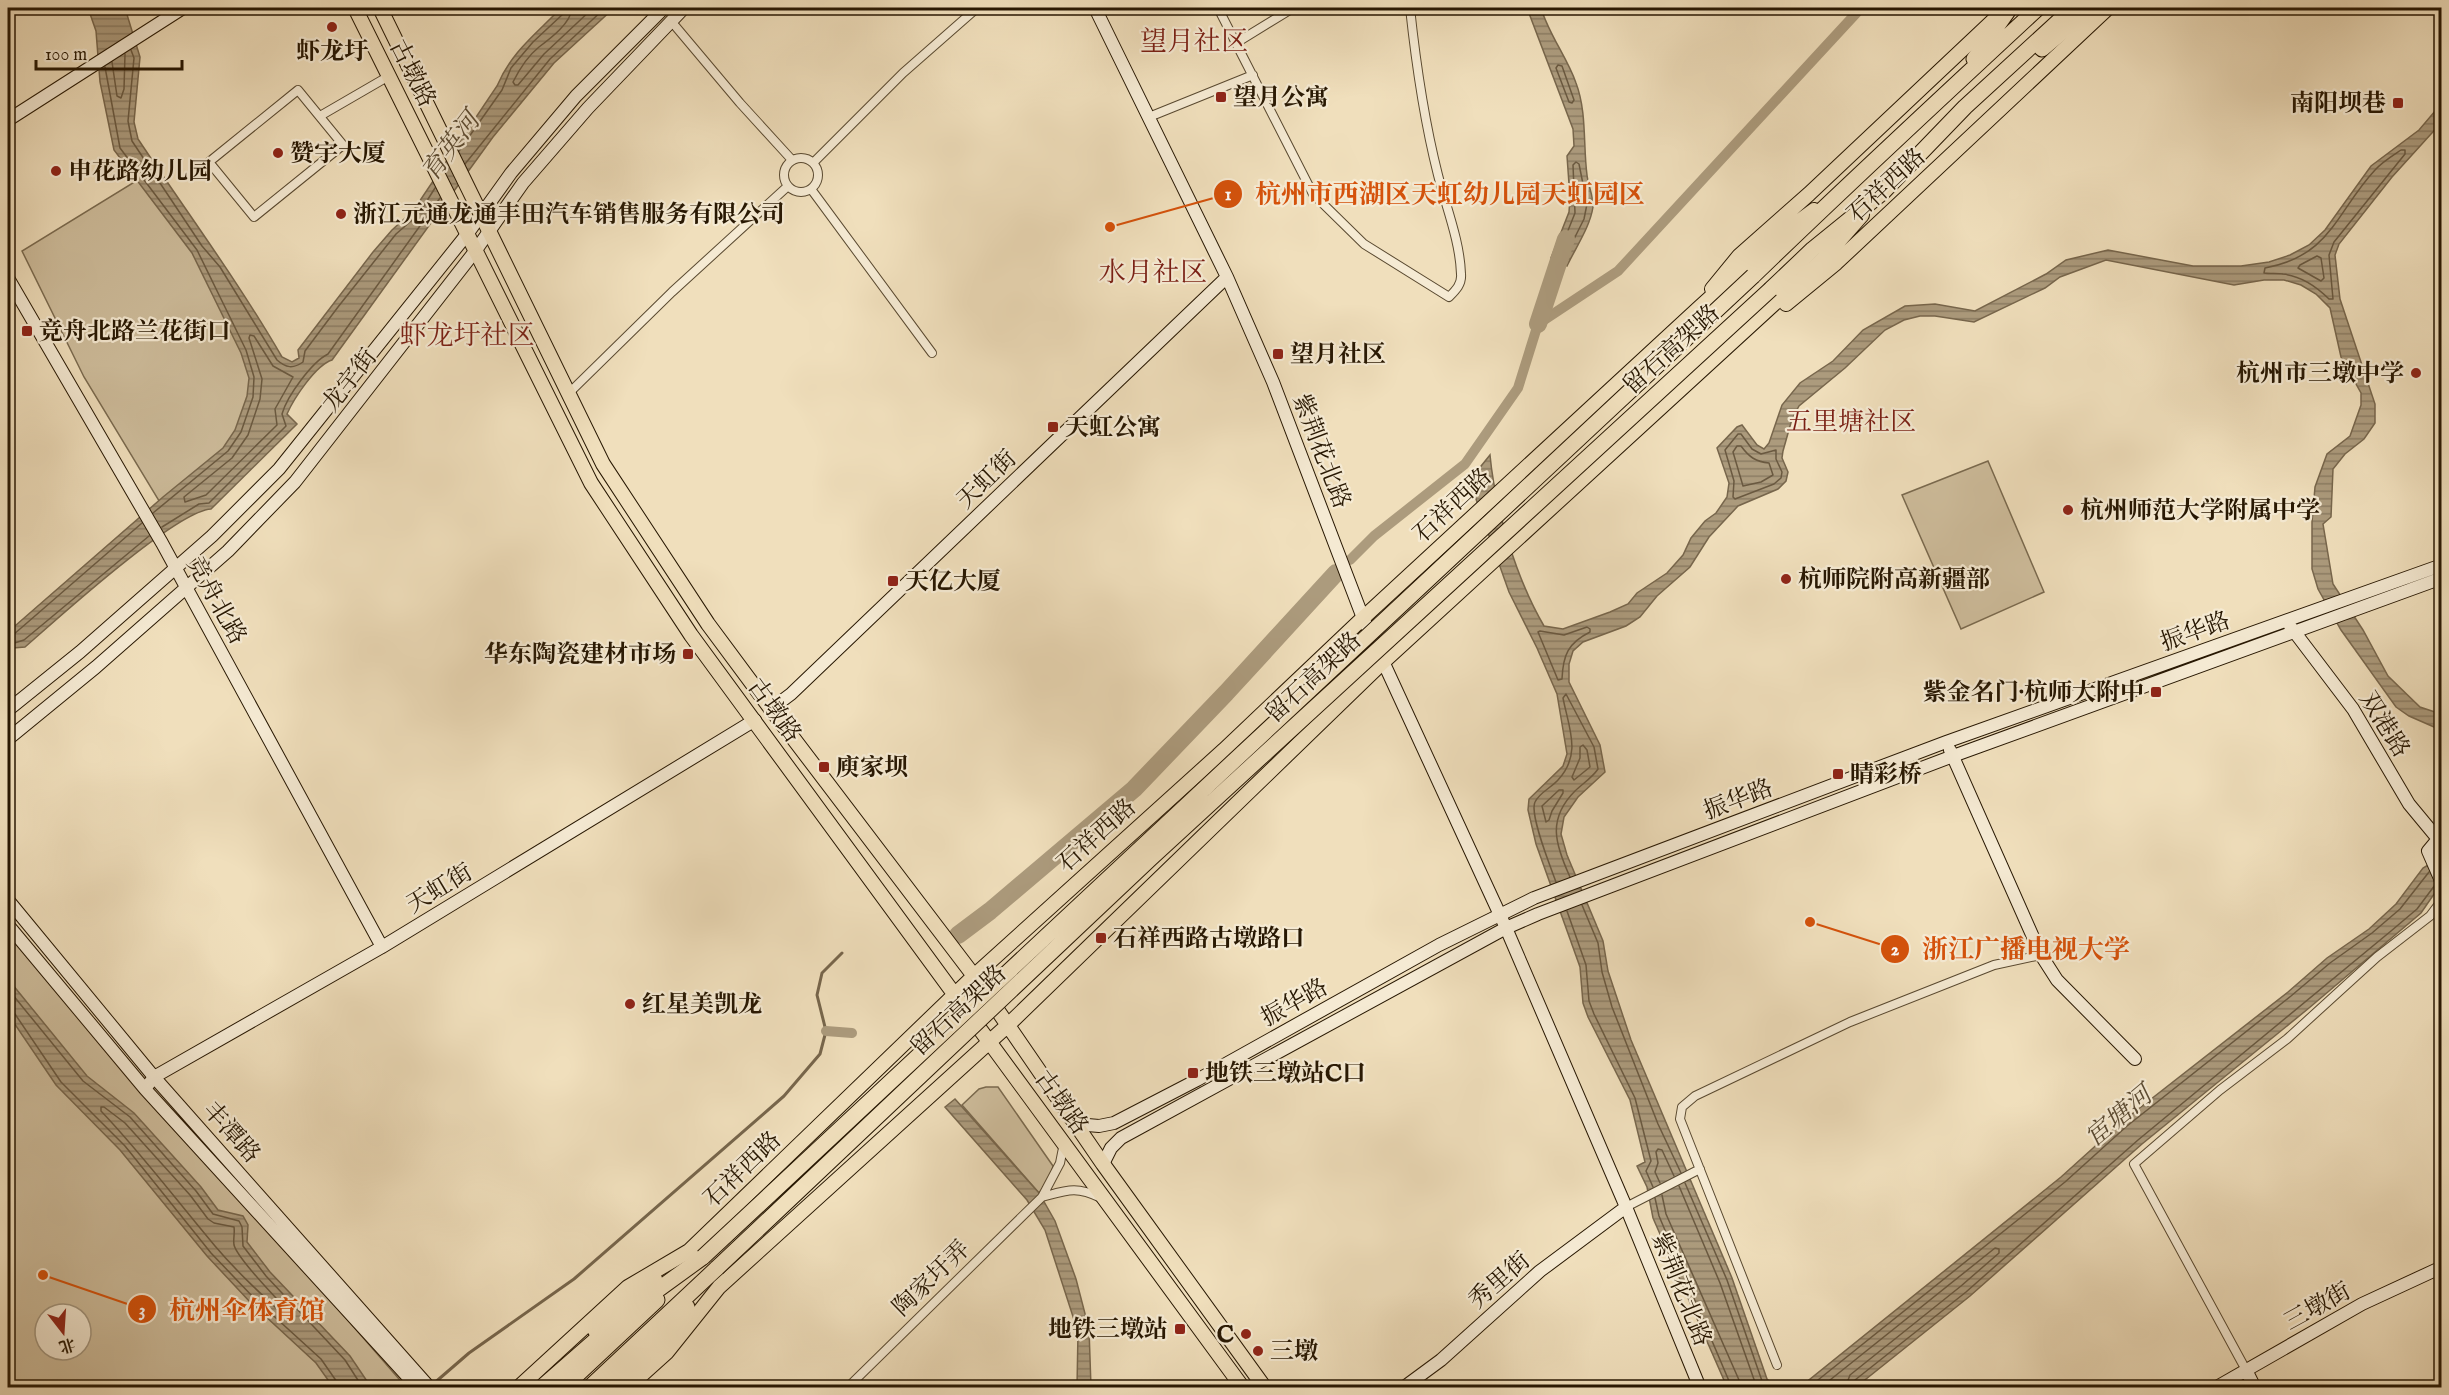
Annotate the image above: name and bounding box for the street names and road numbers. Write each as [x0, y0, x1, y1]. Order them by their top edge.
street label: 古墩路 [382, 35, 442, 113]
street label: 石祥西路 [1841, 142, 1933, 230]
street label: 留石高架路 [1617, 298, 1727, 402]
street label: 龙宇街 [316, 343, 385, 419]
street label: 紫荆花北路 [1285, 390, 1357, 513]
street label: 天虹街 [950, 444, 1024, 516]
street label: 石祥西路 [1407, 462, 1499, 550]
street label: 竞舟北路 [179, 551, 253, 650]
street label: 振华路 [2156, 606, 2235, 659]
street label: 留石高架路 [1260, 626, 1368, 730]
street label: 古墩路 [740, 673, 807, 749]
street label: 双港路 [2352, 686, 2416, 764]
street label: 振华路 [1699, 773, 1778, 828]
street label: 石祥西路 [1051, 792, 1143, 880]
street label: 天虹街 [401, 857, 479, 921]
street label: 留石高架路 [905, 959, 1013, 1063]
street label: 振华路 [1256, 972, 1334, 1034]
street label: 古墩路 [1027, 1065, 1094, 1141]
street label: 丰潭路 [195, 1096, 266, 1170]
street label: 石祥西路 [698, 1126, 788, 1215]
street label: 紫荆花北路 [1644, 1228, 1717, 1351]
street label: 陶家圩弄 [887, 1235, 977, 1324]
street label: 秀里街 [1463, 1246, 1537, 1316]
street label: 三墩街 [2279, 1276, 2357, 1338]

